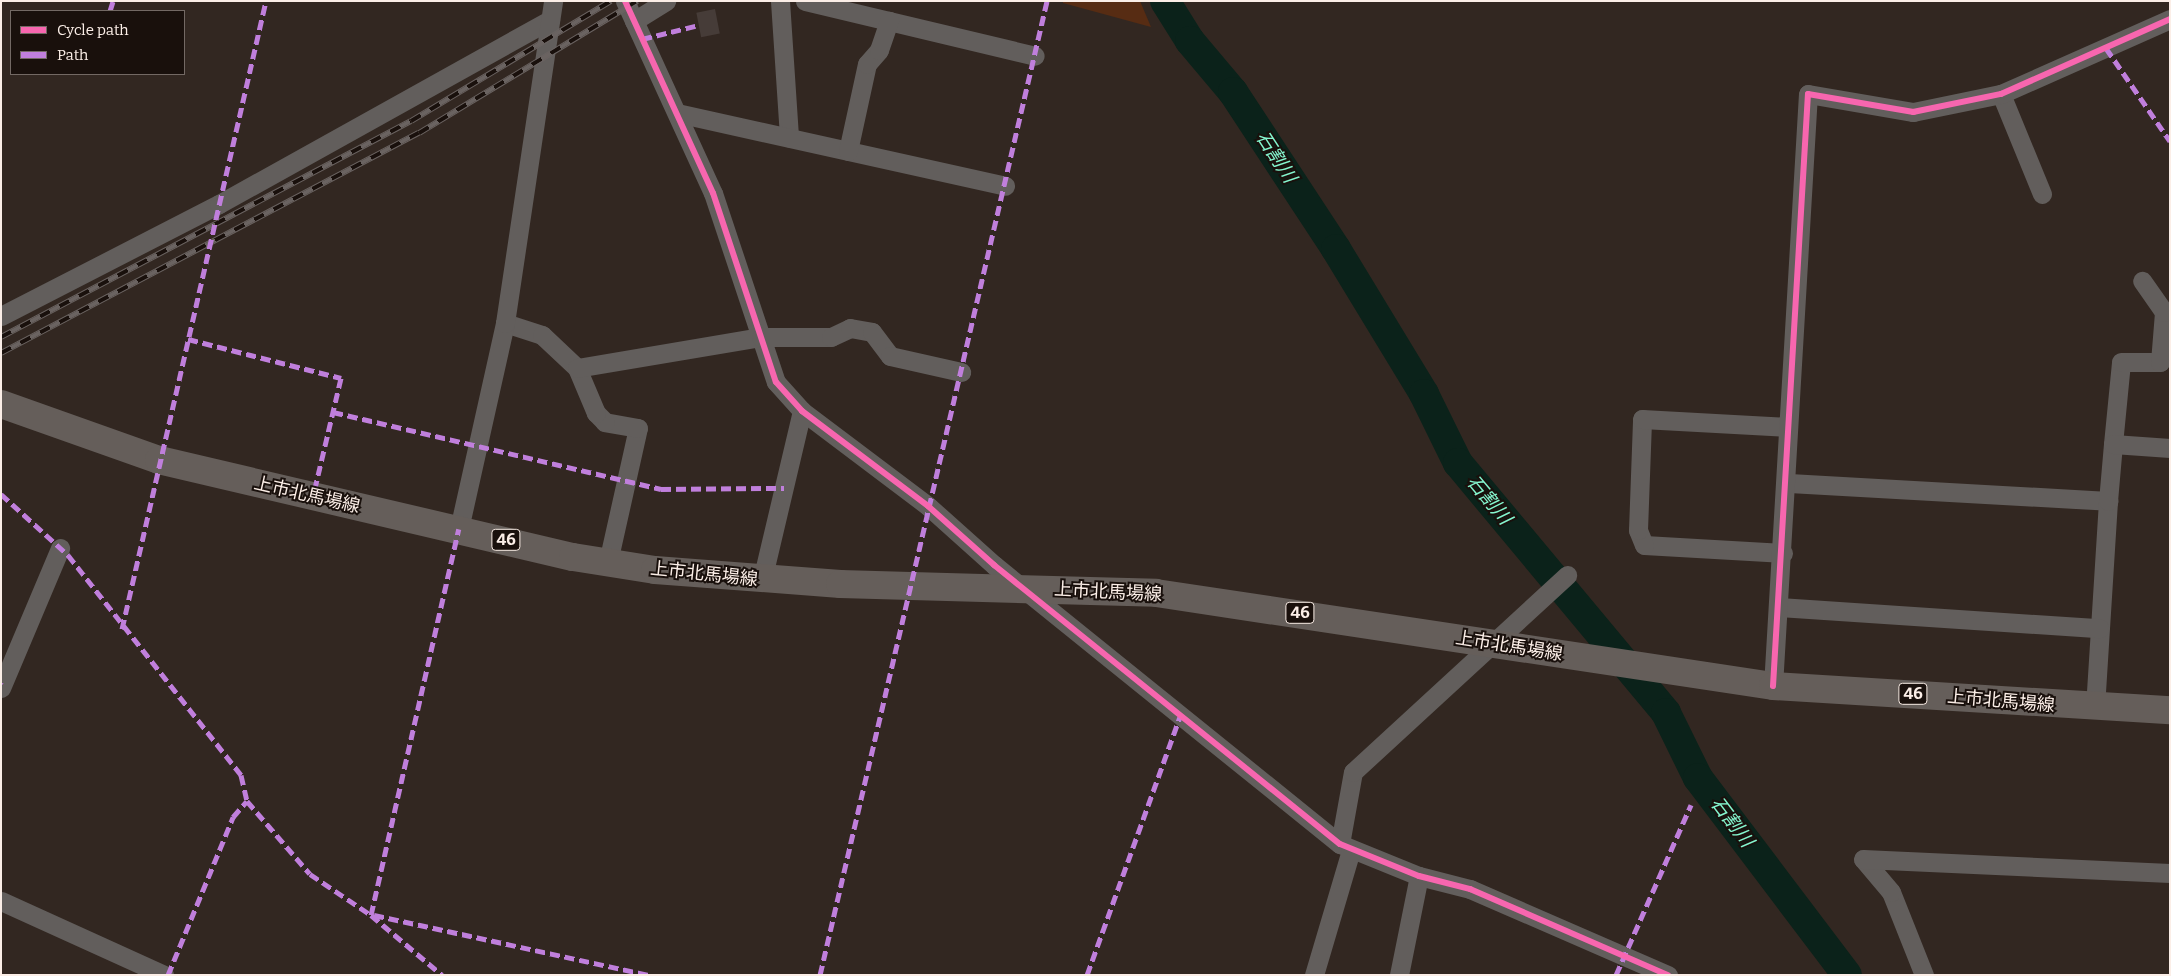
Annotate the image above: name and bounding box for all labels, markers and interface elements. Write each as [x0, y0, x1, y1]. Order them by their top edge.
legend [10, 10, 185, 75]
text: Cycle path [57, 21, 129, 39]
text: Path [57, 46, 88, 64]
water label: 石割川 [1251, 127, 1301, 187]
water label: 石割川 [1462, 471, 1516, 529]
street label: 上市北馬場線 [252, 472, 362, 518]
road number: 46 [491, 526, 521, 554]
street label: 上市北馬場線 [649, 558, 759, 590]
street label: 上市北馬場線 [1054, 578, 1162, 606]
road number: 46 [1285, 600, 1315, 626]
street label: 上市北馬場線 [1454, 627, 1564, 665]
road number: 46 [1898, 681, 1928, 708]
street label: 上市北馬場線 [1946, 686, 2056, 716]
water label: 石割川 [1706, 792, 1758, 852]

